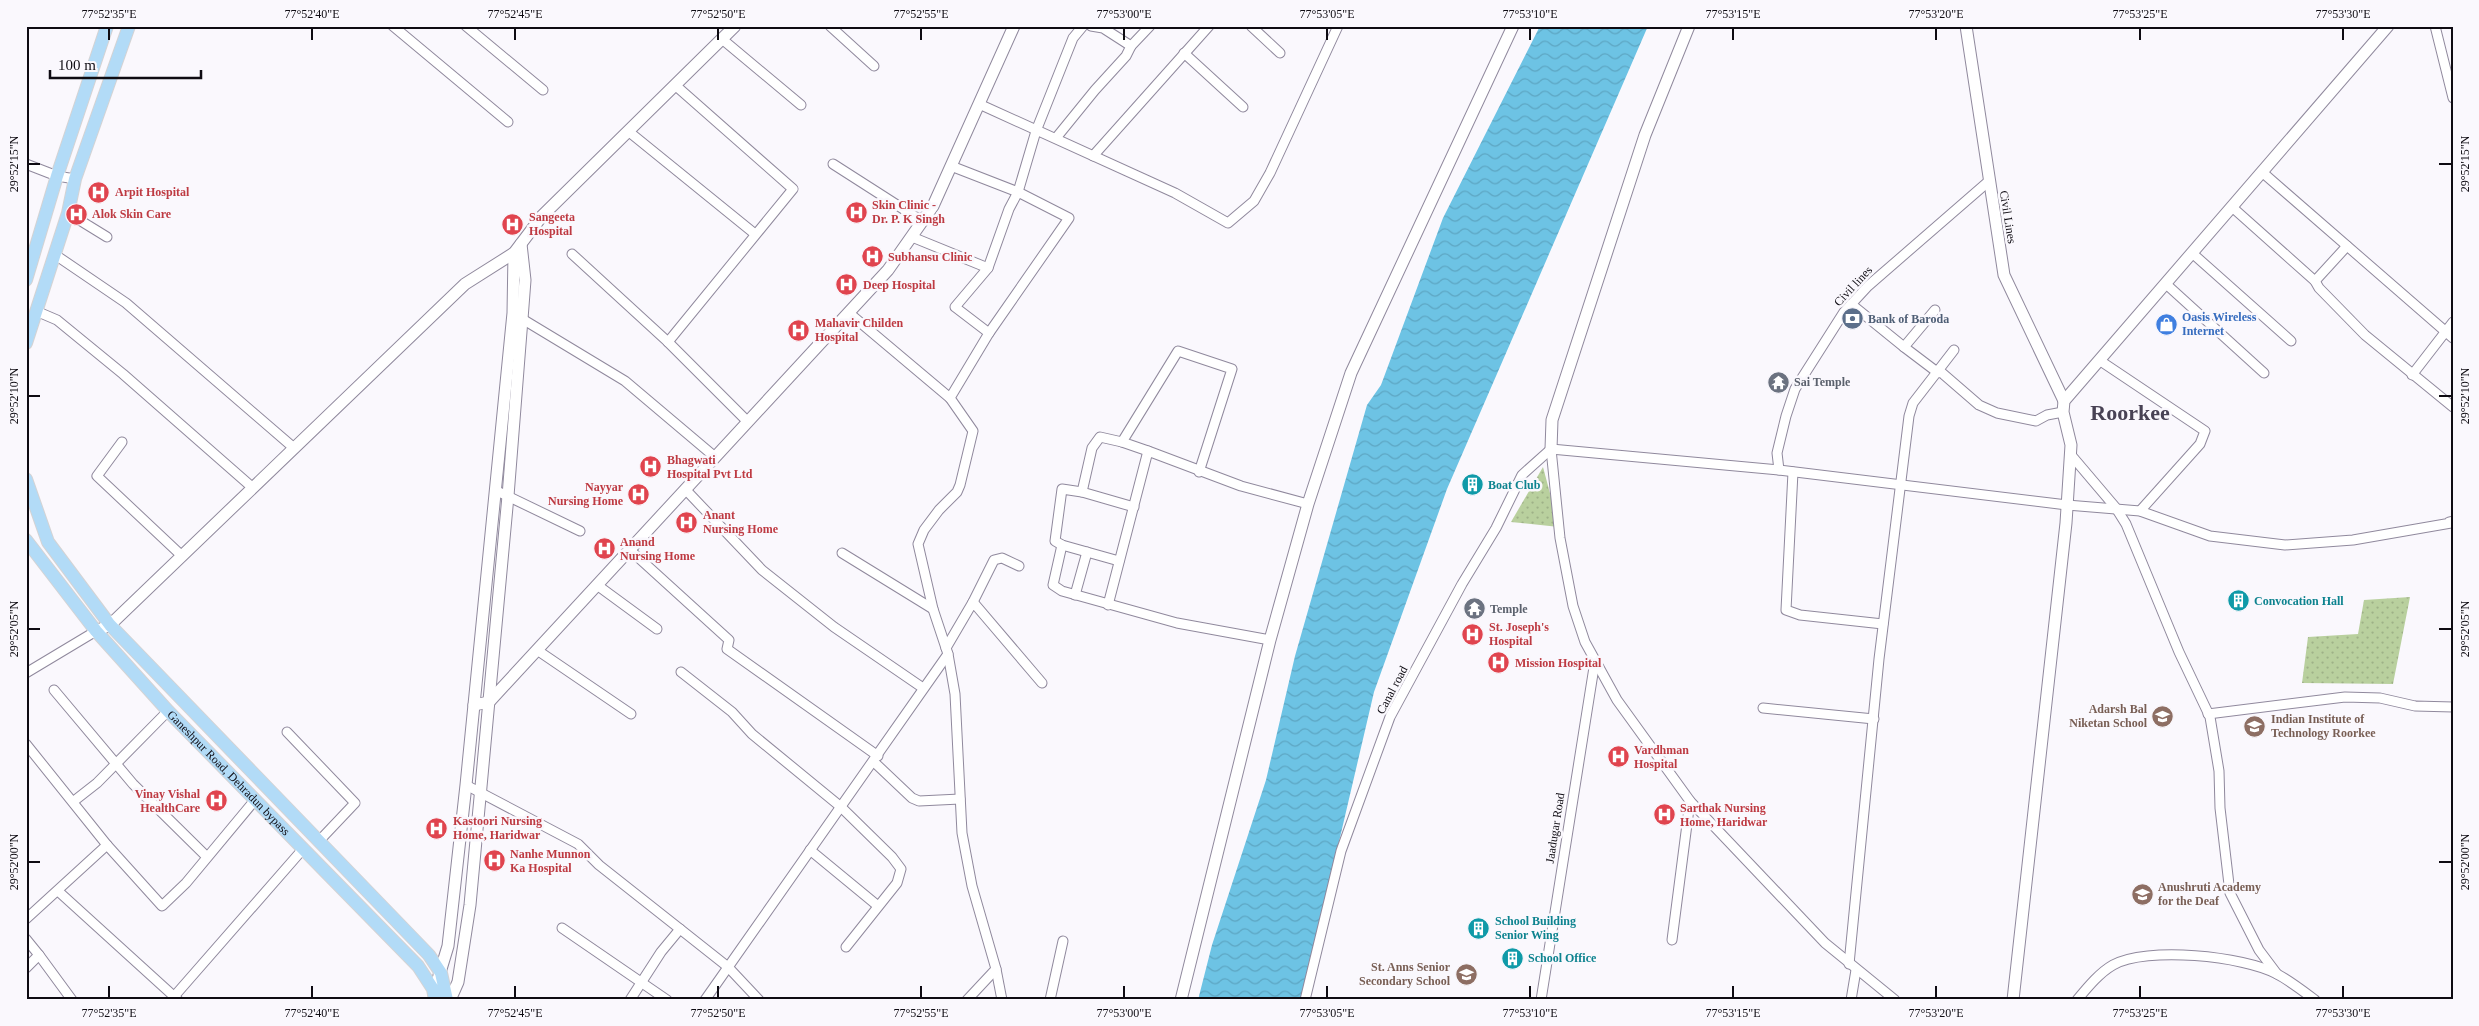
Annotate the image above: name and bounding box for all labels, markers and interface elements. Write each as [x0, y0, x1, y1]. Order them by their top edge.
text: 77°52'35"E [81, 7, 137, 21]
text: 77°52'40"E [284, 7, 340, 21]
text: 77°52'45"E [487, 7, 543, 21]
text: 77°52'50"E [690, 7, 746, 21]
text: 77°52'55"E [893, 7, 949, 21]
text: 77°53'00"E [1096, 7, 1152, 21]
text: 77°53'05"E [1299, 7, 1355, 21]
text: 77°53'10"E [1502, 7, 1558, 21]
text: 77°53'15"E [1705, 7, 1761, 21]
text: 77°53'20"E [1908, 7, 1964, 21]
text: 77°53'25"E [2112, 7, 2168, 21]
text: 77°53'30"E [2315, 7, 2371, 21]
scale bar [50, 48, 201, 80]
text: 100 m [58, 57, 96, 73]
text: 29°52'15"N [7, 135, 21, 192]
text: 29°52'15"N [2458, 135, 2472, 192]
hospital icon: Arpit Hospital [87, 180, 111, 204]
place label: Arpit Hospital [115, 185, 190, 199]
street label: Civil Lines [1997, 189, 2019, 245]
place label: Skin Clinic - Dr. P. K Singh [872, 198, 945, 226]
hospital icon: Skin Clinic - Dr. P. K Singh [844, 200, 868, 224]
hospital icon: Alok Skin Care [64, 202, 88, 226]
place label: Alok Skin Care [92, 207, 172, 221]
place label: Sangeeta Hospital [529, 210, 575, 238]
hospital icon: Sangeeta Hospital [501, 212, 525, 236]
hospital icon: Subhansu Clinic [860, 245, 884, 269]
place label: Subhansu Clinic [888, 250, 973, 264]
street label: Civil lines [1831, 263, 1875, 309]
hospital icon: Deep Hospital [835, 273, 859, 297]
place label: Deep Hospital [863, 278, 936, 292]
bank icon: Bank of Baroda [1840, 307, 1864, 331]
place label: Oasis Wireless Internet [2182, 310, 2257, 338]
place label: Bank of Baroda [1868, 312, 1949, 326]
shop icon: Oasis Wireless Internet [2154, 312, 2178, 336]
place label: Mahavir Childen Hospital [815, 316, 903, 344]
hospital icon: Mahavir Childen Hospital [787, 318, 811, 342]
text: 29°52'10"N [7, 367, 21, 424]
text: 29°52'10"N [2458, 367, 2472, 424]
temple icon: Sai Temple [1766, 370, 1790, 394]
place label: Sai Temple [1794, 375, 1851, 389]
district label: Roorkee [2090, 400, 2170, 425]
place label: Bhagwati Hospital Pvt Ltd [667, 453, 753, 481]
hospital icon: Bhagwati Hospital Pvt Ltd [639, 455, 663, 479]
building icon: Boat Club [1460, 473, 1484, 497]
place label: Boat Club [1488, 478, 1541, 492]
place label: Nayyar Nursing Home [548, 480, 624, 508]
hospital icon: Nayyar Nursing Home [627, 482, 651, 506]
place label: Anant Nursing Home [703, 508, 779, 536]
hospital icon: Anant Nursing Home [675, 510, 699, 534]
place label: Anand Nursing Home [620, 535, 696, 563]
hospital icon: Anand Nursing Home [592, 537, 616, 561]
building icon: Convocation Hall [2226, 589, 2250, 613]
place label: Convocation Hall [2254, 594, 2344, 608]
temple icon: Temple [1462, 597, 1486, 621]
text: 29°52'05"N [7, 600, 21, 657]
text: 29°52'05"N [2458, 600, 2472, 657]
place label: Temple [1490, 602, 1528, 616]
place label: St. Joseph's Hospital [1489, 620, 1549, 648]
hospital icon: St. Joseph's Hospital [1461, 622, 1485, 646]
hospital icon: Mission Hospital [1487, 651, 1511, 675]
place label: Mission Hospital [1515, 656, 1602, 670]
street label: Canal road [1374, 664, 1410, 716]
place label: Adarsh Bal Niketan School [2069, 702, 2148, 730]
school or university icon: Adarsh Bal Niketan School [2151, 704, 2175, 728]
street label: Ganeshpur Road, Dehradun bypass [164, 707, 293, 838]
place label: Indian Institute of Technology Roorkee [2271, 712, 2376, 740]
school or university icon: Indian Institute of Technology Roorkee [2243, 714, 2267, 738]
place label: Vardhman Hospital [1634, 743, 1689, 771]
hospital icon: Vardhman Hospital [1606, 745, 1630, 769]
place label: Vinay Vishal HealthCare [135, 787, 201, 815]
hospital icon: Vinay Vishal HealthCare [204, 789, 228, 813]
street label: Jaadugar Road [1543, 792, 1567, 864]
place label: Sarthak Nursing Home, Haridwar [1680, 801, 1768, 829]
hospital icon: Sarthak Nursing Home, Haridwar [1652, 803, 1676, 827]
place label: Kastoori Nursing Home, Haridwar [453, 814, 542, 842]
hospital icon: Kastoori Nursing Home, Haridwar [425, 816, 449, 840]
text: 29°52'00"N [7, 833, 21, 890]
text: 29°52'00"N [2458, 833, 2472, 890]
place label: Nanhe Munnon Ka Hospital [510, 847, 591, 875]
hospital icon: Nanhe Munnon Ka Hospital [482, 849, 506, 873]
place label: Anushruti Academy for the Deaf [2158, 880, 2261, 908]
school or university icon: Anushruti Academy for the Deaf [2130, 882, 2154, 906]
place label: School Building Senior Wing [1495, 914, 1576, 942]
building icon: School Building Senior Wing [1467, 916, 1491, 940]
building icon: School Office [1500, 946, 1524, 970]
place label: School Office [1528, 951, 1597, 965]
place label: St. Anns Senior Secondary School [1359, 960, 1451, 988]
school or university icon: St. Anns Senior Secondary School [1454, 962, 1478, 986]
text: 77°52'35"E [81, 1006, 137, 1020]
text: 77°52'40"E [284, 1006, 340, 1020]
text: 77°52'45"E [487, 1006, 543, 1020]
text: 77°52'50"E [690, 1006, 746, 1020]
text: 77°52'55"E [893, 1006, 949, 1020]
text: 77°53'00"E [1096, 1006, 1152, 1020]
text: 77°53'05"E [1299, 1006, 1355, 1020]
text: 77°53'10"E [1502, 1006, 1558, 1020]
text: 77°53'15"E [1705, 1006, 1761, 1020]
text: 77°53'20"E [1908, 1006, 1964, 1020]
text: 77°53'25"E [2112, 1006, 2168, 1020]
text: 77°53'30"E [2315, 1006, 2371, 1020]

